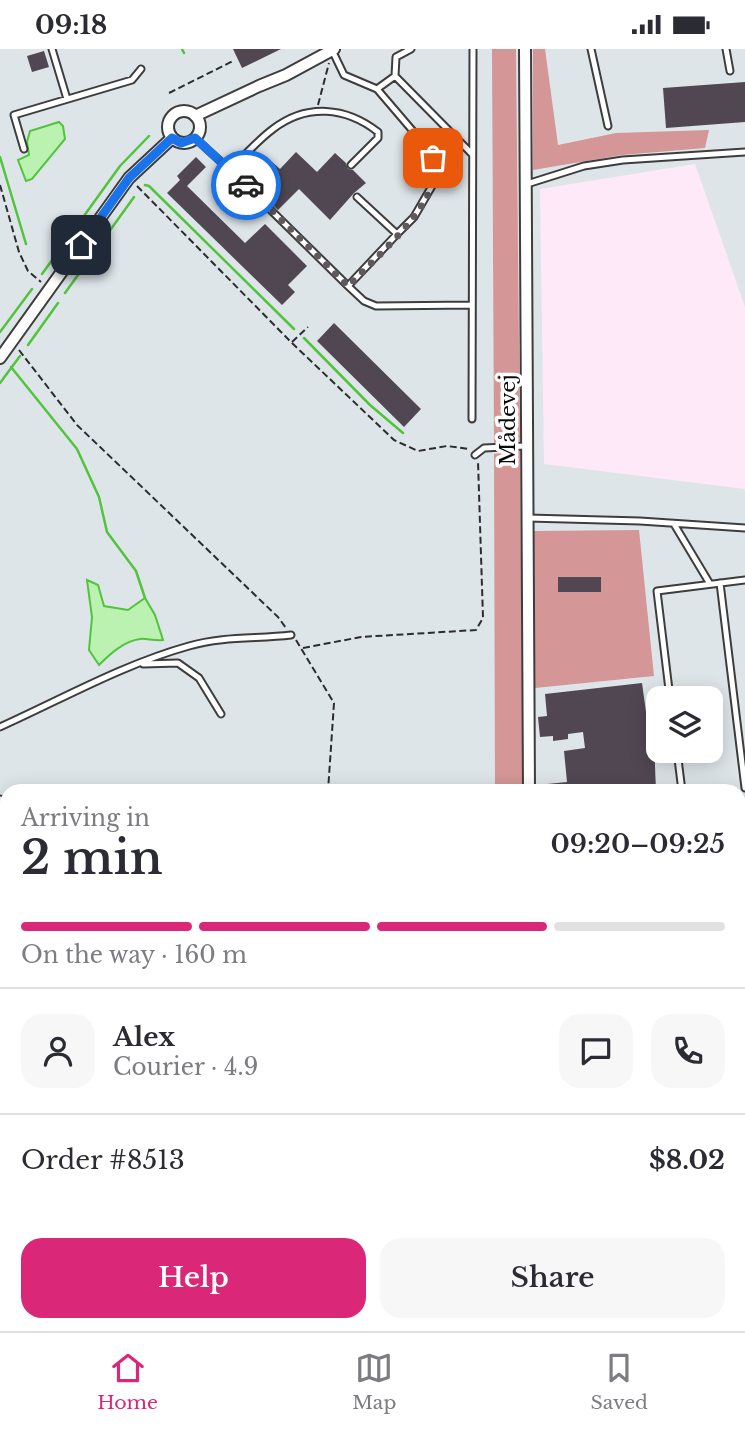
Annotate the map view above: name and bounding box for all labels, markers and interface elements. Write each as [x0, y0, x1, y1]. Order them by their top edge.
text: 09:18 [35, 9, 107, 41]
pin [403, 128, 463, 188]
icon: bag [414, 139, 452, 177]
courier [211, 150, 281, 220]
icon: car [227, 166, 265, 204]
pin [51, 215, 111, 275]
icon: home [62, 226, 100, 264]
street label: Mådevej [495, 374, 521, 466]
map controls [646, 686, 723, 763]
button: layers [646, 686, 723, 763]
text: Arriving in [21, 804, 150, 832]
text: 09:20–09:25 [550, 828, 725, 860]
text: 2 min [21, 829, 163, 886]
text: On the way · 160 m [21, 941, 247, 969]
button: person [21, 1014, 95, 1088]
button: chat [559, 1014, 633, 1088]
button: phone [651, 1014, 725, 1088]
text: Alex [113, 1021, 175, 1053]
text: Courier · 4.9 [113, 1053, 258, 1081]
text: Order #8513 [21, 1144, 185, 1176]
text: $8.02 [649, 1144, 725, 1176]
button: Help [21, 1238, 366, 1318]
button: Share [380, 1238, 725, 1318]
tab: Home [97, 1349, 158, 1414]
tab: Map [352, 1349, 396, 1414]
tab: Saved [591, 1349, 648, 1414]

